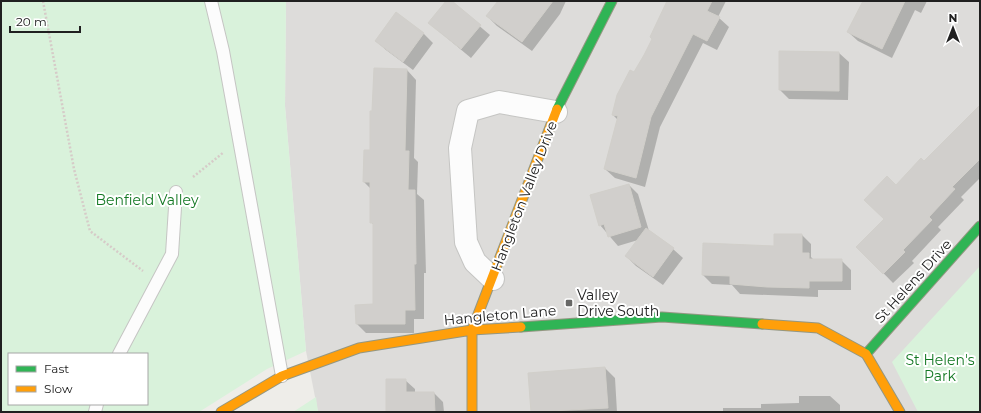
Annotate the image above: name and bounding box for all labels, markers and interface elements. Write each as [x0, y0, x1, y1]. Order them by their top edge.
scale bar [10, 8, 80, 34]
north arrow [933, 8, 973, 48]
text: N [949, 11, 957, 25]
text: 20 m [16, 14, 47, 29]
street label: Hangleton Valley Drive [487, 118, 561, 274]
park label: Benfield Valley [95, 191, 199, 209]
street label: St Helens Drive [871, 235, 955, 327]
place label: Valley Drive South [577, 286, 659, 320]
marker: Valley Drive South [564, 298, 574, 308]
street label: Hangleton Lane [443, 301, 557, 329]
park label: St Helen's Park [905, 351, 975, 385]
legend [8, 353, 148, 405]
text: Fast [44, 361, 69, 376]
text: Slow [44, 381, 73, 396]

